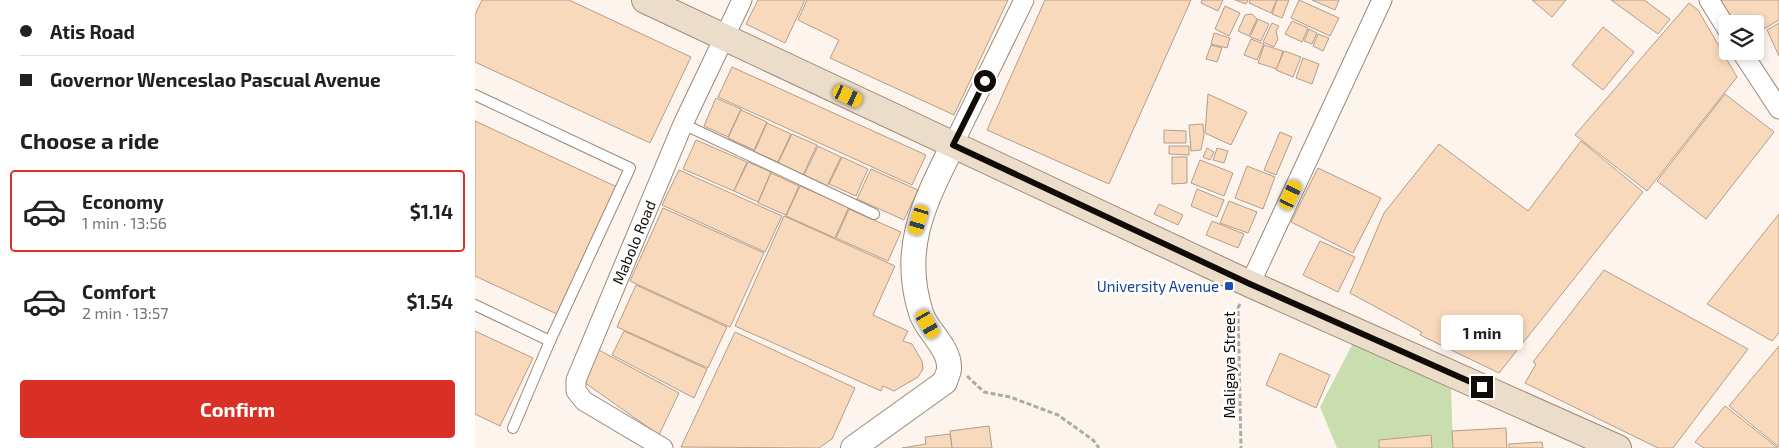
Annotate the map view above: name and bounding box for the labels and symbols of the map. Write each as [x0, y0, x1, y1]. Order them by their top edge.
route start [974, 70, 996, 92]
car [831, 83, 864, 109]
car [1277, 178, 1304, 212]
street label: Mabolo Road [608, 198, 659, 287]
car [907, 203, 930, 237]
place label: University Avenue [1097, 277, 1219, 295]
marker: University Avenue [1223, 280, 1235, 292]
car [914, 307, 941, 341]
street label: Maligaya Street [1220, 311, 1238, 419]
callout: 1 min [1441, 314, 1523, 350]
route end [1471, 376, 1493, 398]

